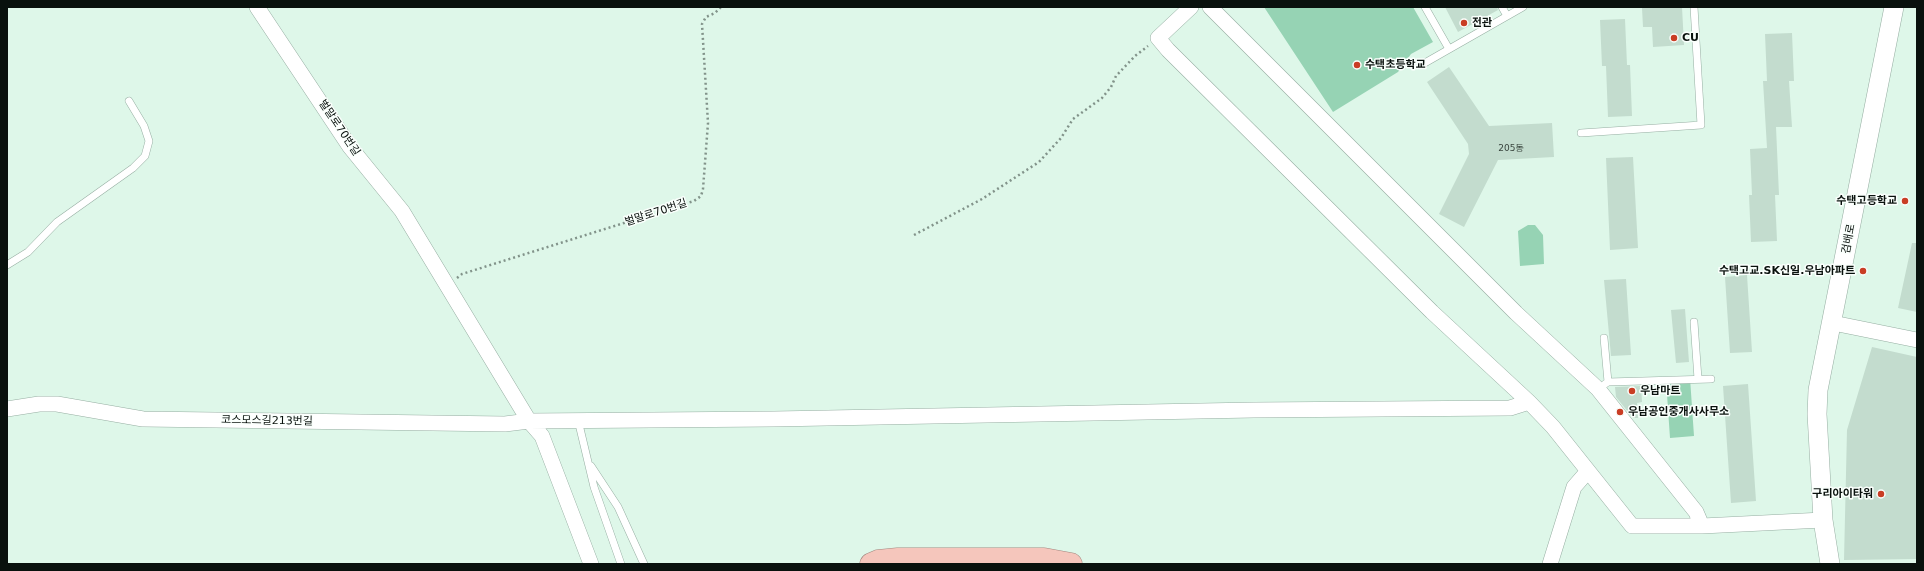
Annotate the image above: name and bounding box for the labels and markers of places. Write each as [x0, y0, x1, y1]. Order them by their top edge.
place label: 전관 [1472, 16, 1492, 30]
marker: 전관 [1459, 18, 1469, 28]
place label: CU [1682, 31, 1699, 45]
marker: CU [1669, 33, 1679, 43]
place label: 수택초등학교 [1365, 58, 1426, 72]
marker: 수택초등학교 [1352, 60, 1362, 70]
place label: 수택고등학교 [1836, 194, 1897, 208]
marker: 수택고등학교 [1900, 196, 1910, 206]
place label: 수택고교.SK신일.우남아파트 [1719, 264, 1855, 278]
marker: 수택고교.SK신일.우남아파트 [1858, 266, 1868, 276]
place label: 우남마트 [1640, 384, 1680, 398]
marker: 우남마트 [1627, 386, 1637, 396]
place label: 우남공인중개사사무소 [1628, 405, 1729, 419]
marker: 우남공인중개사사무소 [1615, 407, 1625, 417]
place label: 구리아이타워 [1812, 487, 1873, 501]
marker: 구리아이타워 [1876, 489, 1886, 499]

